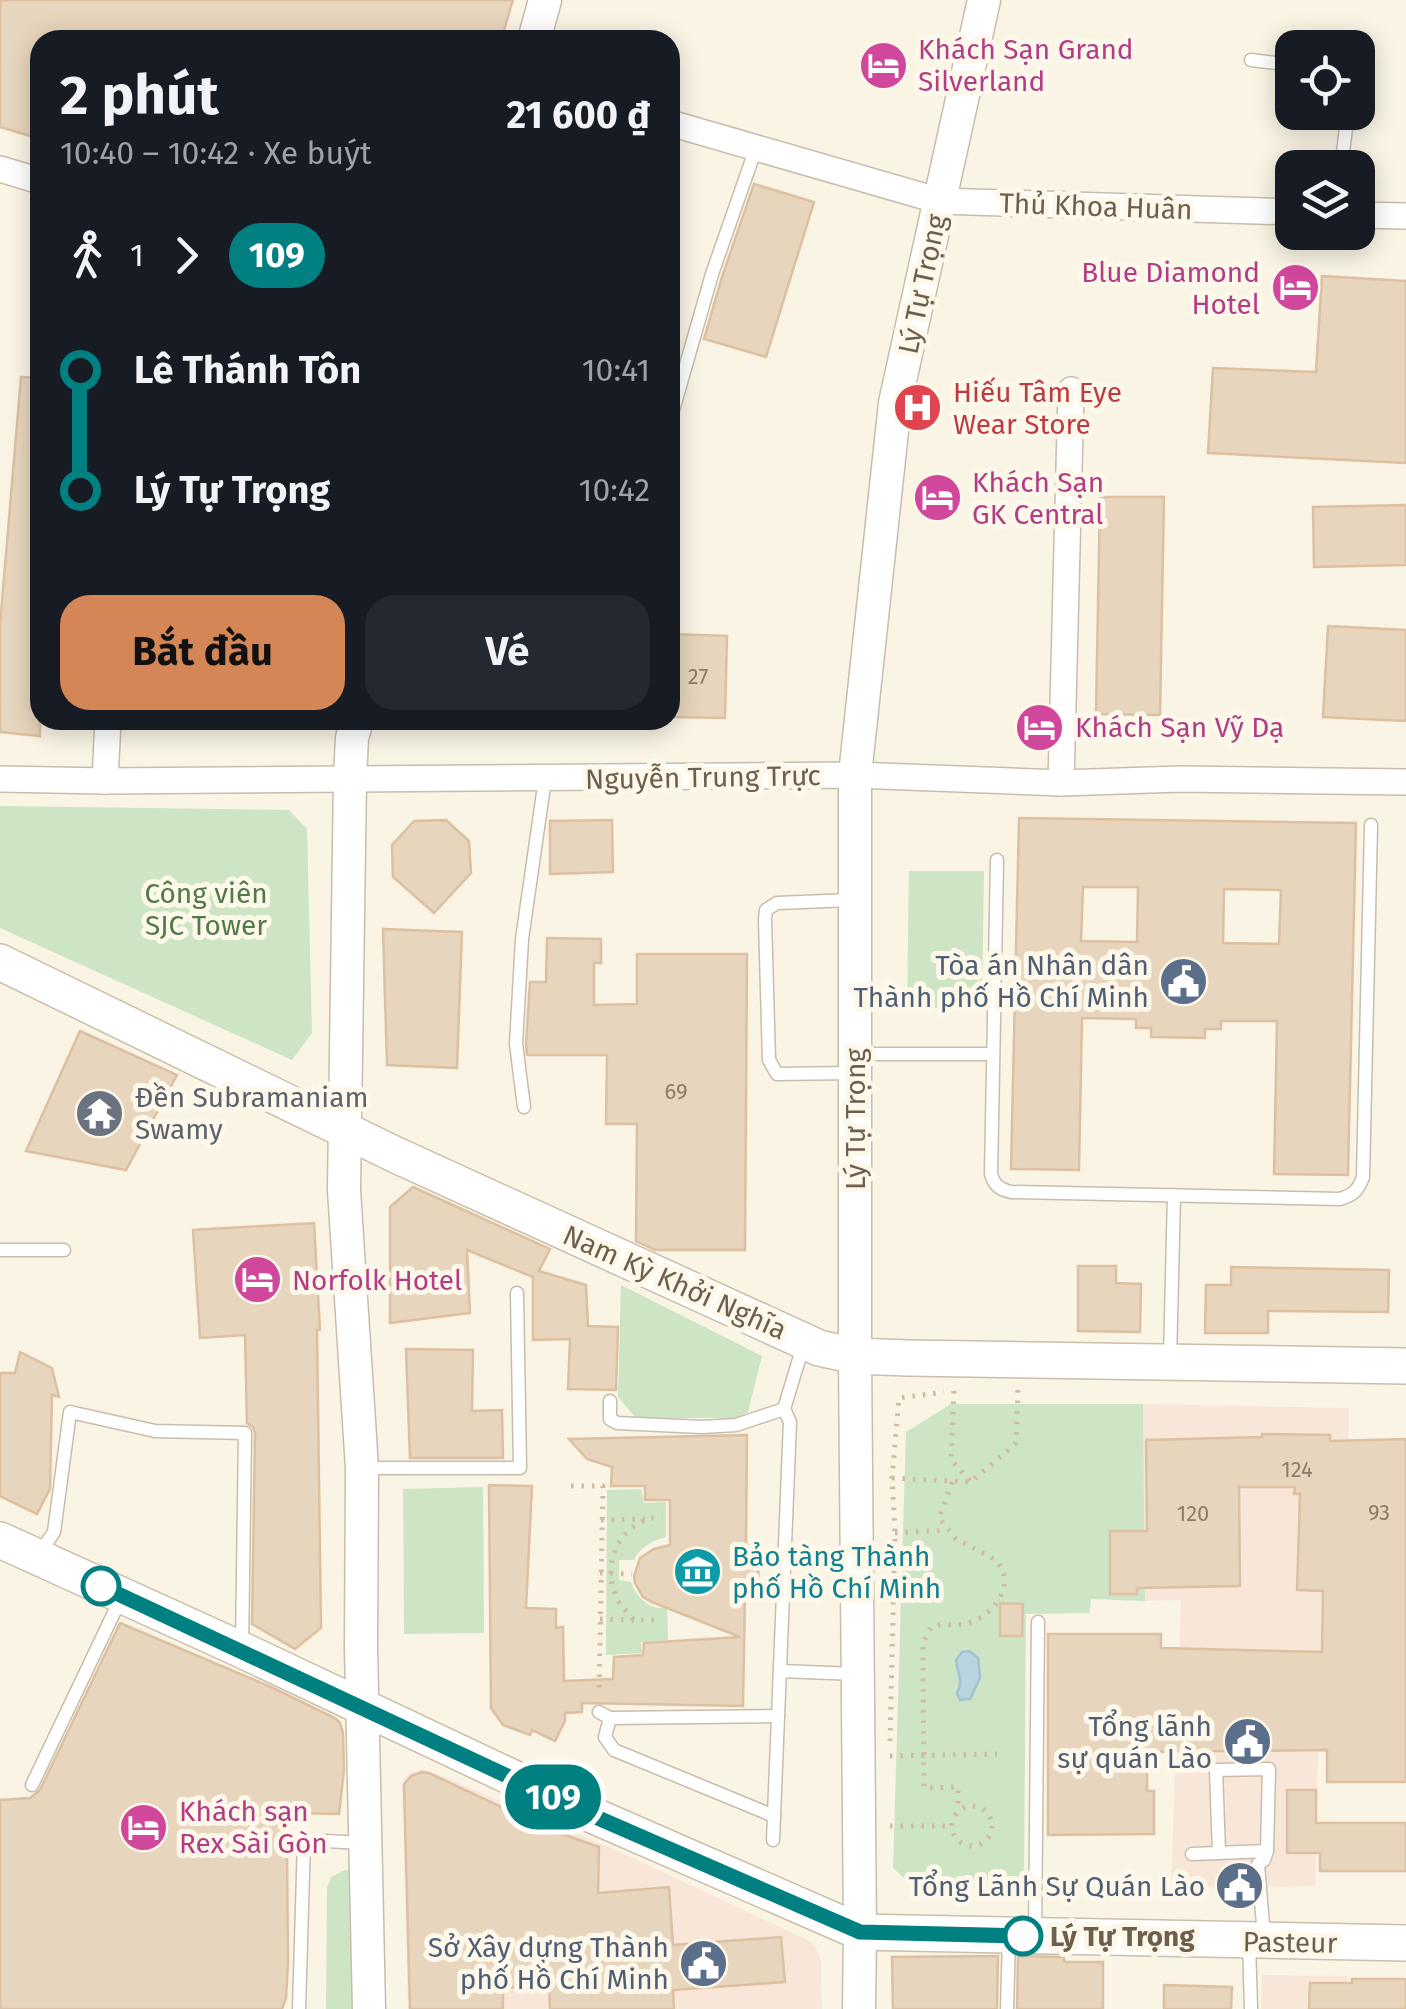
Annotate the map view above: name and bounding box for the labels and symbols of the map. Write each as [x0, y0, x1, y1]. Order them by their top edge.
place label: Khách Sạn Grand Silverland [918, 33, 1134, 98]
hotel icon: Khách Sạn Grand Silverland [857, 39, 909, 91]
street label: Thủ Khoa Huân [999, 187, 1193, 226]
street label: Lý Tự Trọng [892, 211, 953, 357]
place label: Blue Diamond Hotel [1081, 256, 1260, 321]
hotel icon: Blue Diamond Hotel [1269, 262, 1321, 314]
place label: Hiếu Tâm Eye Wear Store [953, 376, 1122, 441]
hospital icon: Hiếu Tâm Eye Wear Store [892, 382, 944, 434]
place label: Khách Sạn GK Central [972, 466, 1104, 531]
hotel icon: Khách Sạn GK Central [911, 472, 963, 524]
house number: 27 [688, 663, 708, 690]
hotel icon: Khách Sạn Vỹ Dạ [1014, 701, 1066, 753]
place label: Khách Sạn Vỹ Dạ [1075, 711, 1284, 744]
street label: Nguyễn Trung Trực [585, 759, 821, 796]
park label: Công viên SJC Tower [144, 877, 268, 942]
place label: Tòa án Nhân dân Thành phố Hồ Chí Minh [853, 949, 1149, 1014]
public building icon: Tòa án Nhân dân Thành phố Hồ Chí Minh [1158, 955, 1210, 1007]
street label: Lý Tự Trọng [839, 1048, 872, 1190]
house number: 69 [665, 1078, 687, 1105]
place label: Đền Subramaniam Swamy [135, 1081, 368, 1146]
temple icon: Đền Subramaniam Swamy [74, 1087, 126, 1139]
street label: Nam Kỳ Khởi Nghĩa [558, 1218, 792, 1347]
hotel icon: Norfolk Hotel [231, 1254, 283, 1306]
place label: Norfolk Hotel [292, 1264, 462, 1297]
house number: 124 [1281, 1456, 1313, 1483]
house number: 93 [1368, 1499, 1390, 1526]
house number: 120 [1177, 1500, 1209, 1527]
place label: Bảo tàng Thành phố Hồ Chí Minh [732, 1540, 941, 1605]
museum icon: Bảo tàng Thành phố Hồ Chí Minh [671, 1546, 723, 1598]
unlabelled marker [82, 1567, 120, 1605]
place label: Tổng lãnh sự quán Lào [1057, 1709, 1212, 1775]
public building icon: Tổng lãnh sự quán Lào [1221, 1716, 1273, 1768]
line badge: 109 [496, 1764, 610, 1830]
place label: Khách sạn Rex Sài Gòn [179, 1795, 328, 1860]
hotel icon: Khách sạn Rex Sài Gòn [118, 1801, 170, 1853]
public building icon: Tổng Lãnh Sự Quán Lào [1214, 1860, 1266, 1912]
place label: Tổng Lãnh Sự Quán Lào [909, 1869, 1205, 1903]
marker: Lý Tự Trọng [1004, 1917, 1042, 1955]
place label: Lý Tự Trọng [1050, 1920, 1195, 1953]
street label: Pasteur [1242, 1925, 1338, 1960]
place label: Sở Xây dựng Thành phố Hồ Chí Minh [428, 1931, 669, 1996]
public building icon: Sở Xây dựng Thành phố Hồ Chí Minh [678, 1937, 730, 1989]

